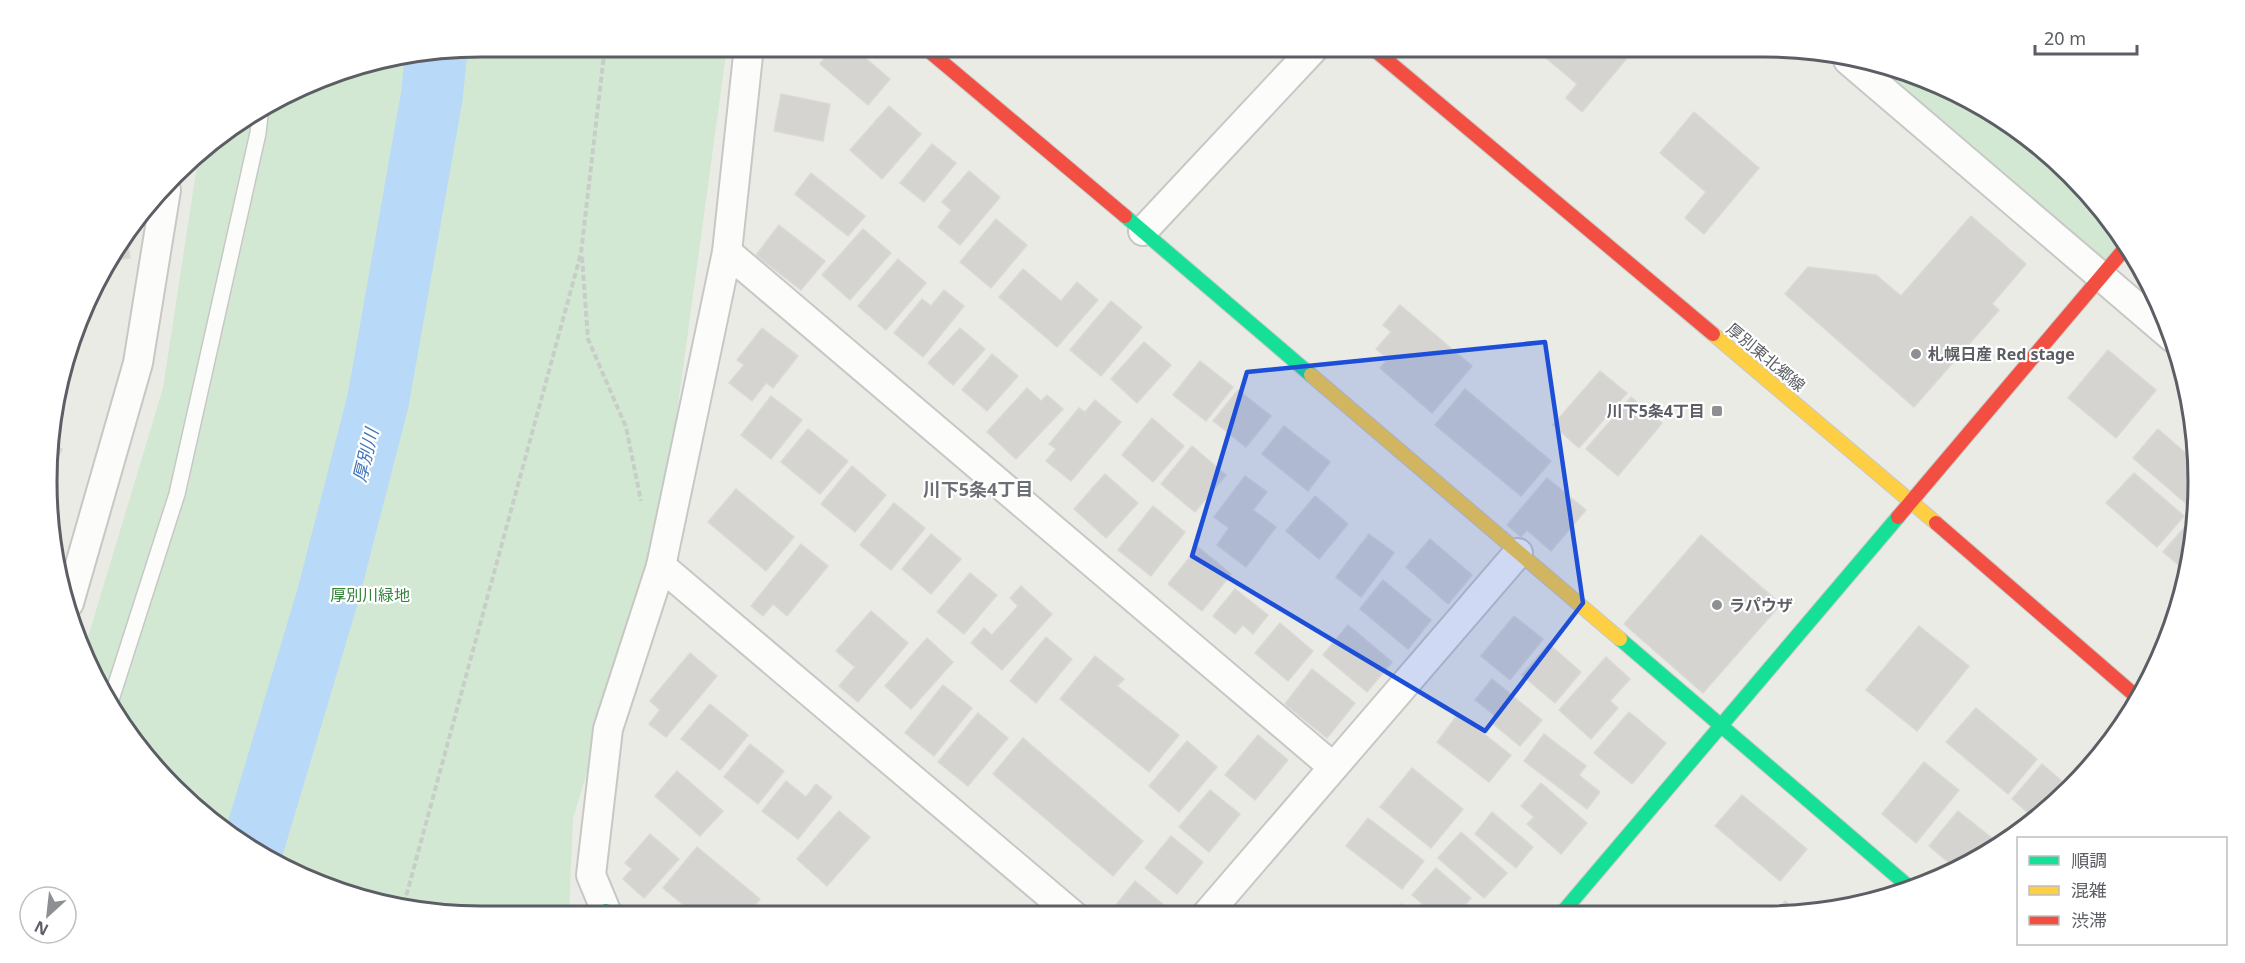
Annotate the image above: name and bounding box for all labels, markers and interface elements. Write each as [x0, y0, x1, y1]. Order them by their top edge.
scale bar [2035, 18, 2137, 56]
text: 20 m [2044, 26, 2086, 50]
street label: 厚別東北郷線 [1722, 318, 1810, 396]
place label: 札幌日産 Red stage [1928, 343, 2075, 365]
marker: 札幌日産 Red stage [1909, 347, 1923, 361]
place label: 川下5条4丁目 [1607, 400, 1705, 422]
marker: 川下5条4丁目 [1710, 404, 1724, 418]
water label: 厚別川 [347, 424, 384, 484]
district label: 川下5条4丁目 [923, 477, 1033, 501]
park label: 厚別川緑地 [330, 584, 410, 606]
place label: ラパウザ [1729, 594, 1793, 616]
marker: ラパウザ [1710, 598, 1724, 612]
legend [2017, 837, 2227, 945]
text: 順調 [2071, 848, 2107, 872]
text: 混雑 [2071, 878, 2107, 902]
north arrow [18, 885, 78, 945]
text: 渋滞 [2071, 908, 2107, 932]
text: N [30, 916, 52, 941]

